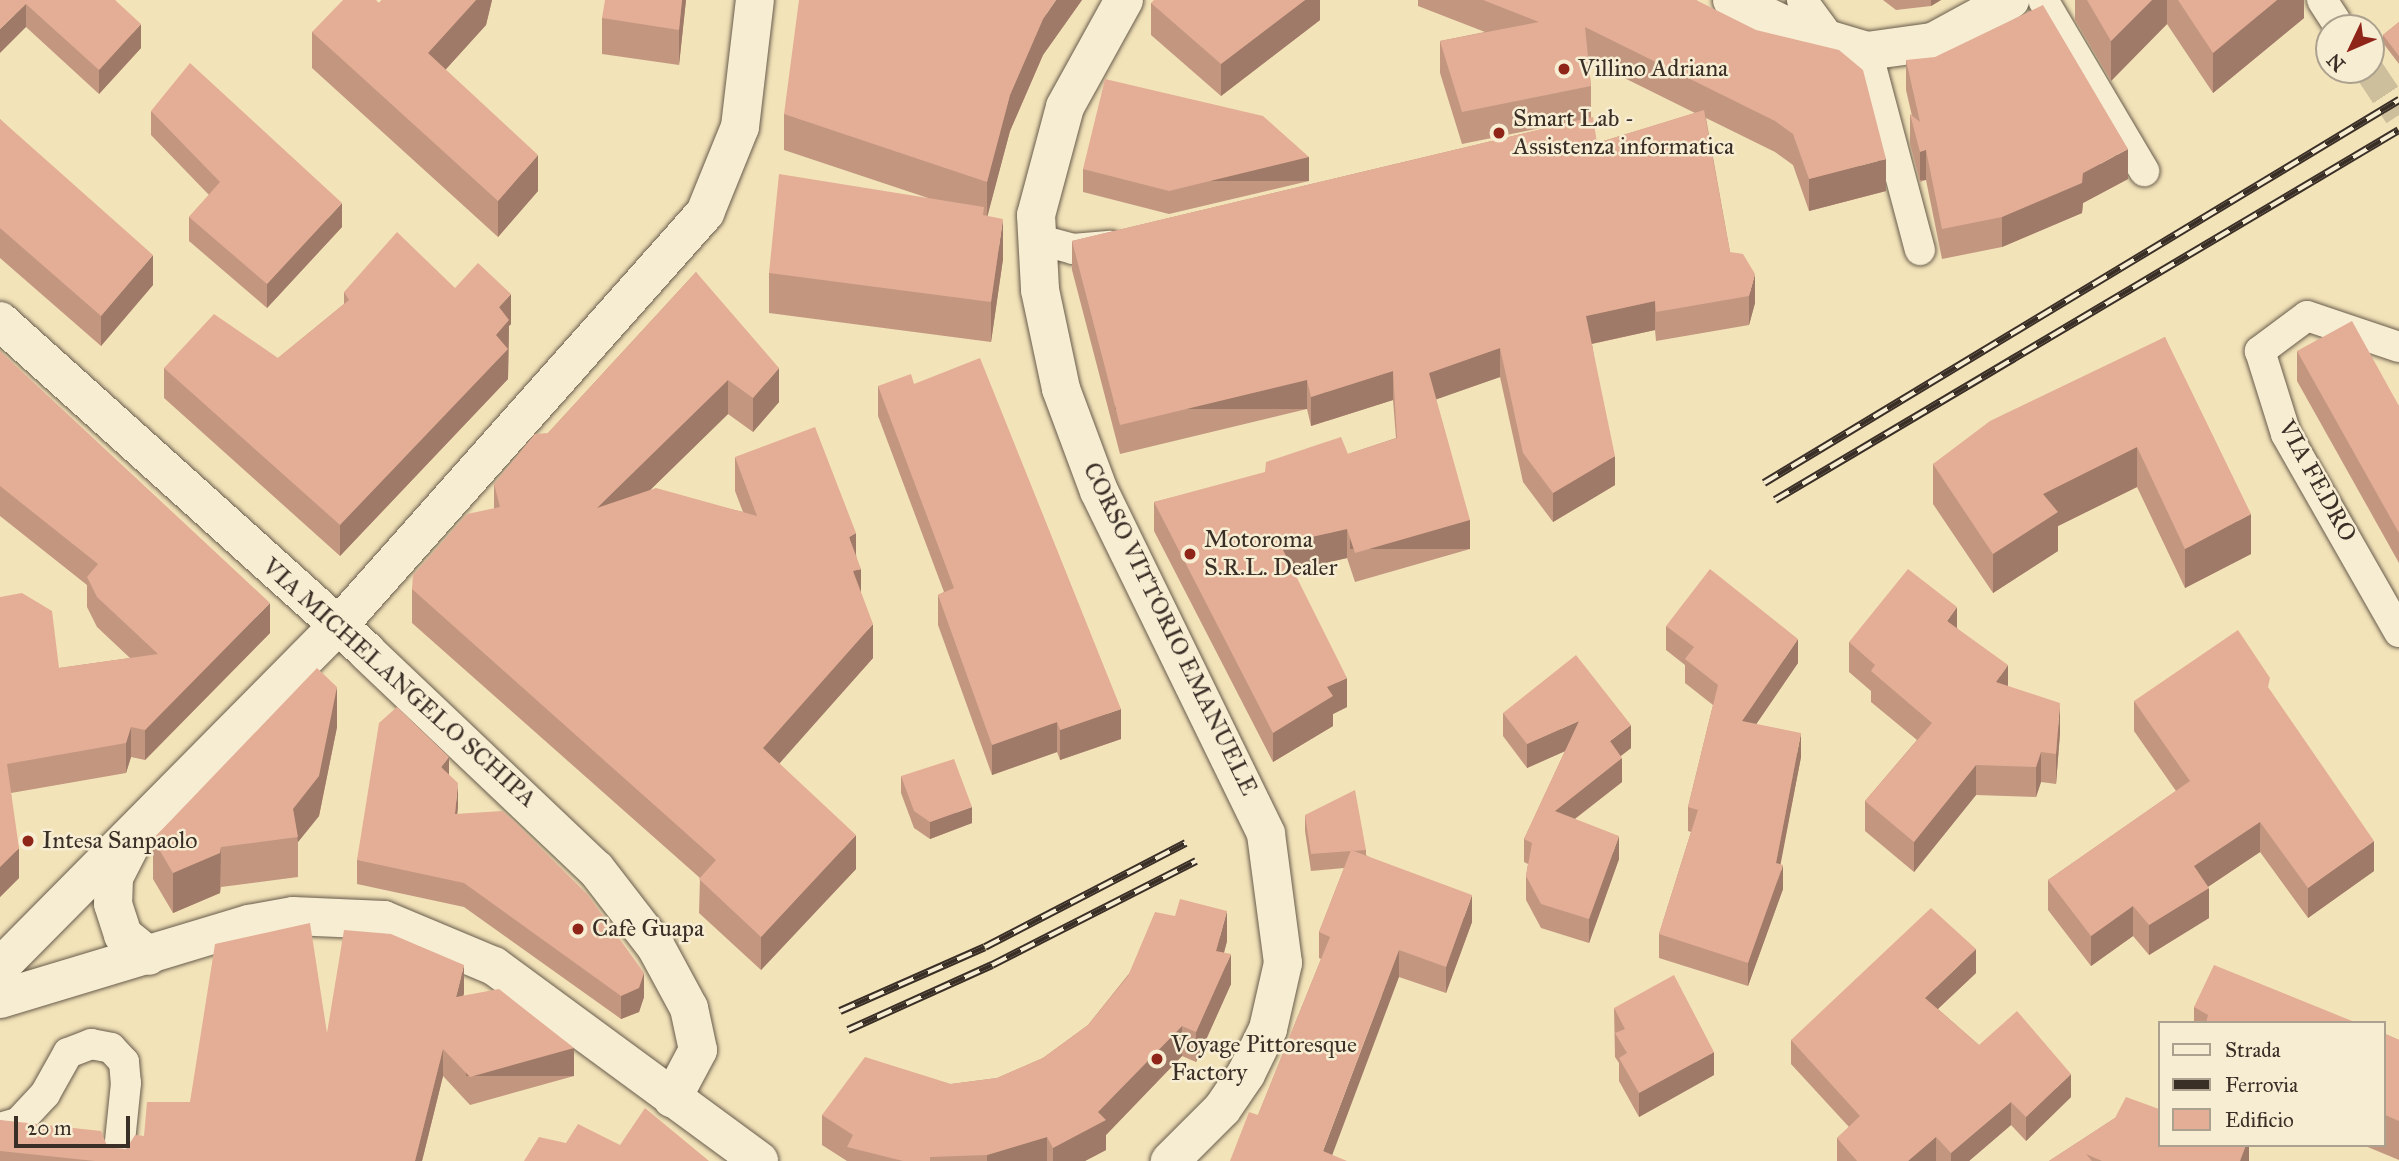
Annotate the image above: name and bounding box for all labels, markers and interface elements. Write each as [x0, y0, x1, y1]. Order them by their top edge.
north arrow [2315, 14, 2385, 84]
text: N [2322, 49, 2350, 76]
place label: Villino Adriana [1578, 55, 1728, 83]
marker: Villino Adriana [1556, 61, 1572, 77]
place label: Smart Lab - Assistenza informatica [1513, 105, 1734, 161]
marker: Smart Lab - Assistenza informatica [1491, 125, 1507, 141]
street label: VIA FEDRO [2272, 415, 2362, 547]
street label: CORSO VITTORIO EMANUELE [1077, 458, 1263, 800]
place label: Motoroma S.R.L. Dealer [1204, 526, 1337, 582]
marker: Motoroma S.R.L. Dealer [1182, 546, 1198, 562]
street label: VIA MICHELANGELO SCHIPA [256, 552, 542, 814]
place label: Intesa Sanpaolo [42, 827, 198, 855]
marker: Intesa Sanpaolo [20, 833, 36, 849]
place label: Cafè Guapa [592, 915, 704, 943]
marker: Cafè Guapa [570, 921, 586, 937]
legend [2158, 1021, 2385, 1147]
place label: Voyage Pittoresque Factory [1171, 1031, 1357, 1087]
text: Strada [2225, 1037, 2281, 1063]
marker: Voyage Pittoresque Factory [1149, 1051, 1165, 1067]
text: Ferrovia [2225, 1072, 2298, 1098]
scale bar [18, 1102, 133, 1146]
text: Edificio [2225, 1107, 2294, 1133]
text: 20 m [27, 1115, 72, 1141]

